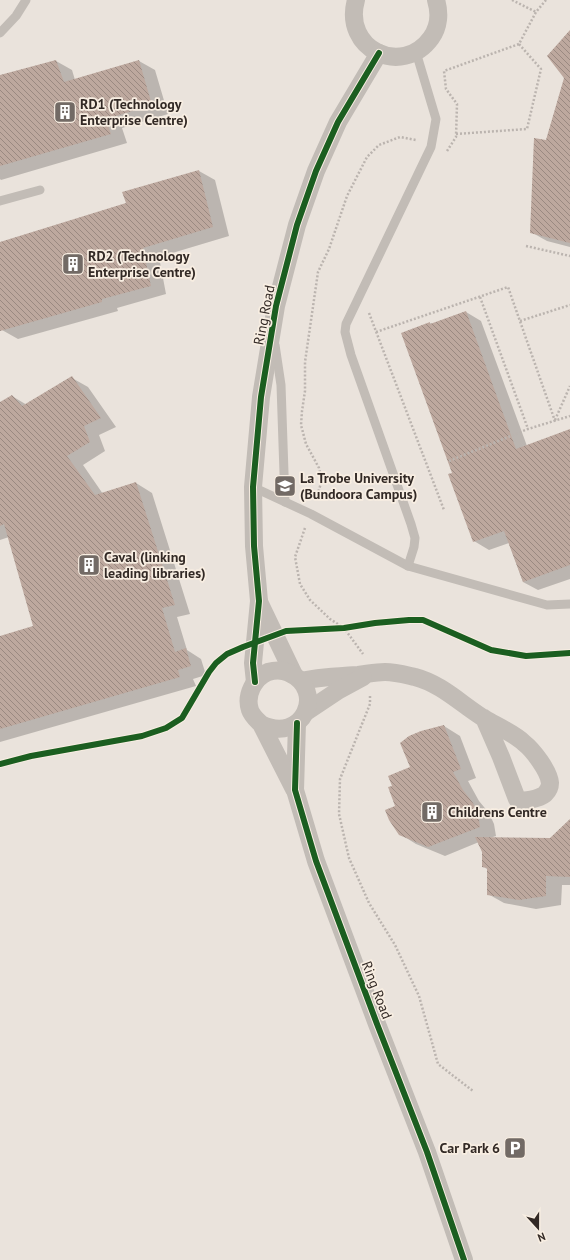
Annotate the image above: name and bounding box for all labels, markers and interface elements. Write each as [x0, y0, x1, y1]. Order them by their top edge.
place label: RD1 (Technology Enterprise Centre) [80, 95, 188, 129]
building icon: RD1 (Technology Enterprise Centre) [52, 99, 78, 125]
place label: RD2 (Technology Enterprise Centre) [88, 247, 196, 281]
building icon: RD2 (Technology Enterprise Centre) [60, 251, 86, 277]
street label: Ring Road [249, 284, 279, 346]
place label: La Trobe University (Bundoora Campus) [300, 469, 417, 503]
school or university icon: La Trobe University (Bundoora Campus) [272, 473, 298, 499]
place label: Caval (linking leading libraries) [104, 548, 206, 582]
building icon: Caval (linking leading libraries) [76, 552, 102, 578]
building icon: Childrens Centre [419, 799, 445, 825]
place label: Childrens Centre [448, 803, 547, 821]
street label: Ring Road [358, 958, 396, 1022]
parking icon: Car Park 6 [502, 1135, 528, 1161]
place label: Car Park 6 [440, 1139, 500, 1157]
north arrow [518, 1208, 558, 1248]
text: N [536, 1230, 547, 1245]

